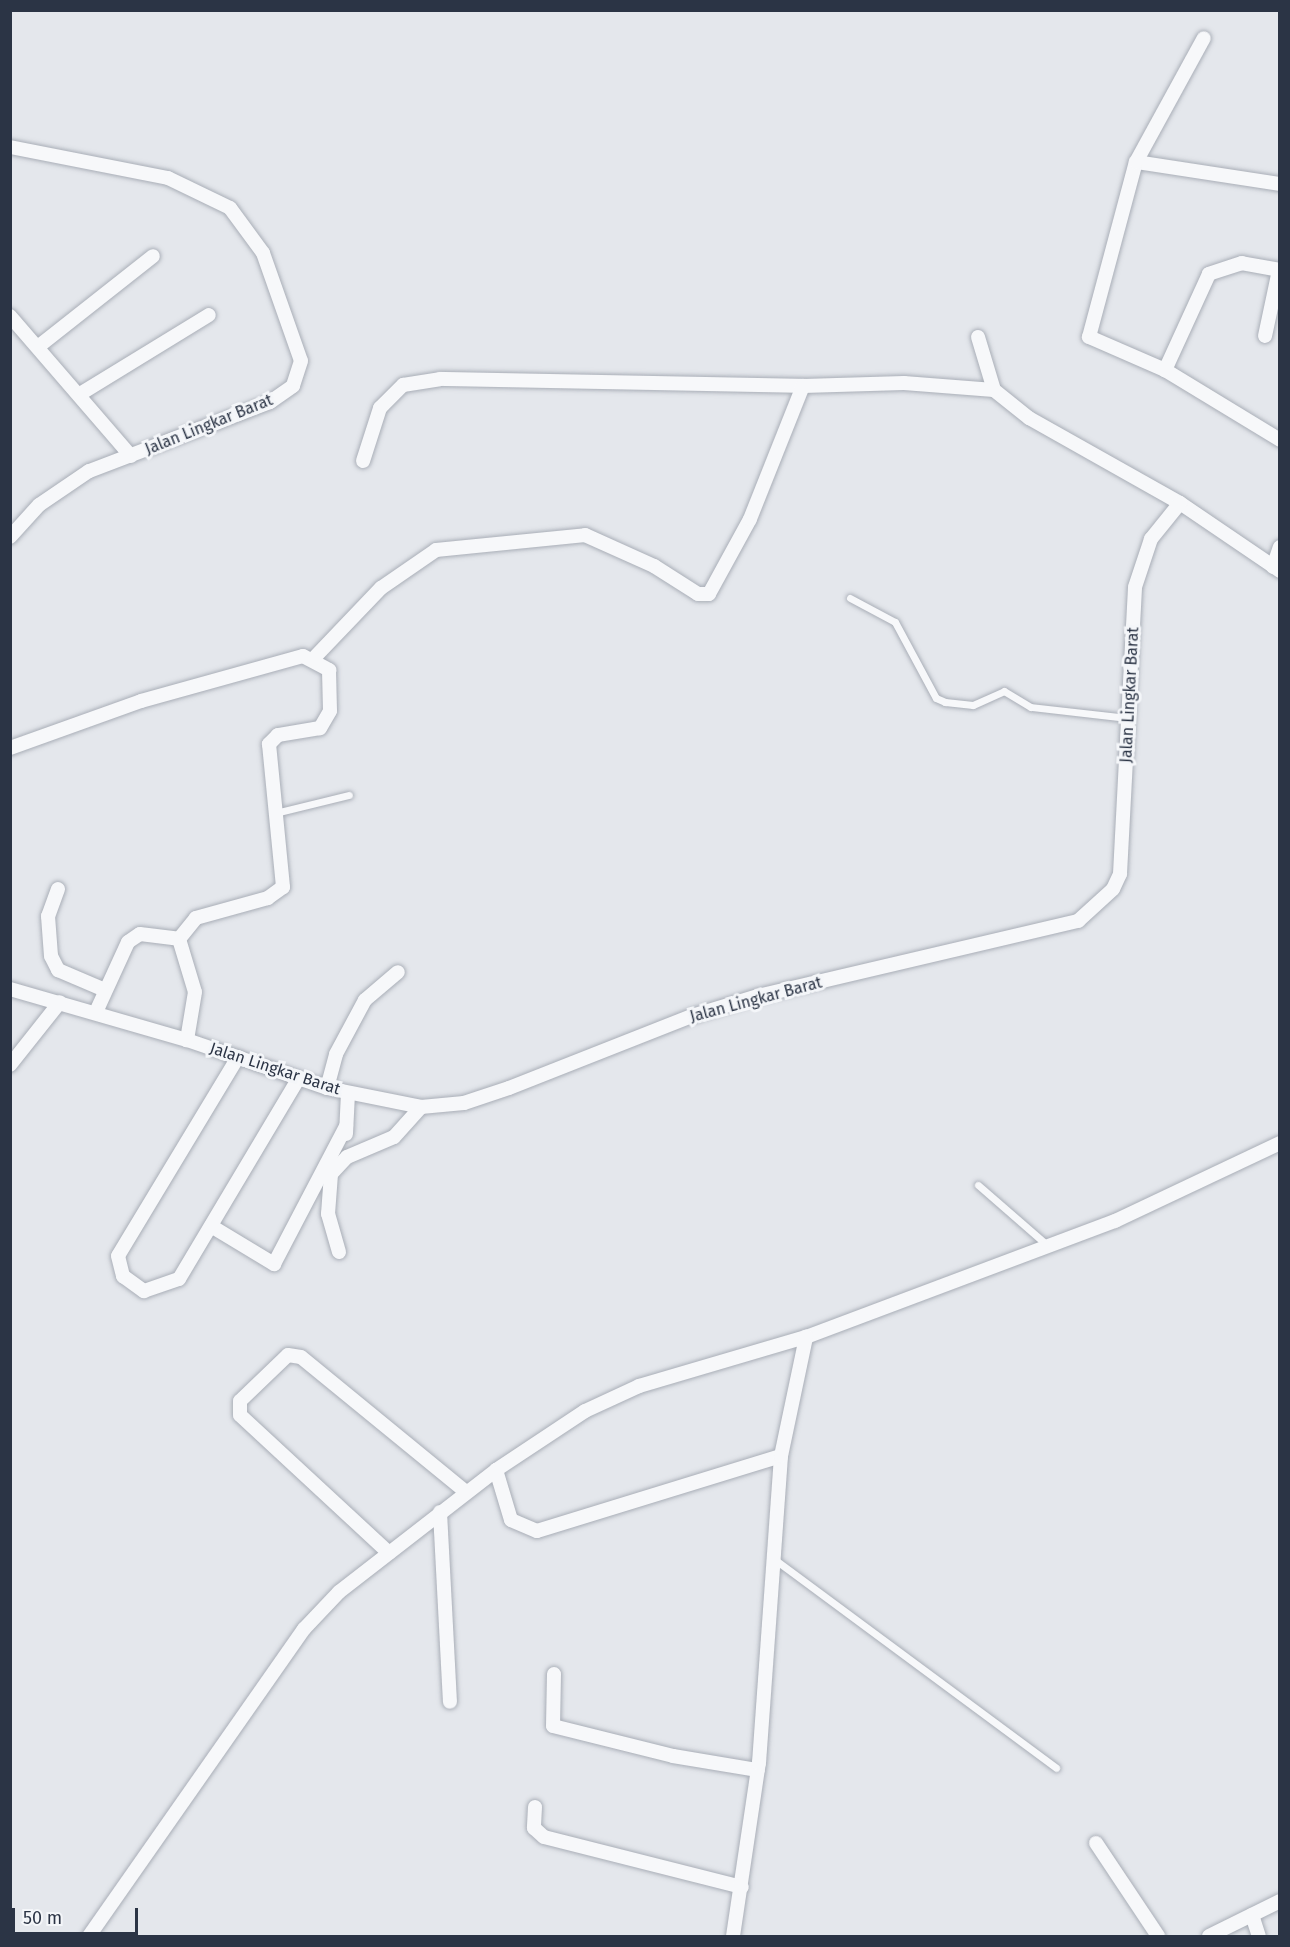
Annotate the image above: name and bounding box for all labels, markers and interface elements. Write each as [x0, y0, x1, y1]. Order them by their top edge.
street label: Jalan Lingkar Barat [142, 391, 276, 459]
street label: Jalan Lingkar Barat [1117, 627, 1143, 763]
street label: Jalan Lingkar Barat [688, 973, 824, 1027]
street label: Jalan Lingkar Barat [207, 1039, 343, 1099]
scale bar [15, 1896, 141, 1934]
text: 50 m [23, 1907, 62, 1929]

